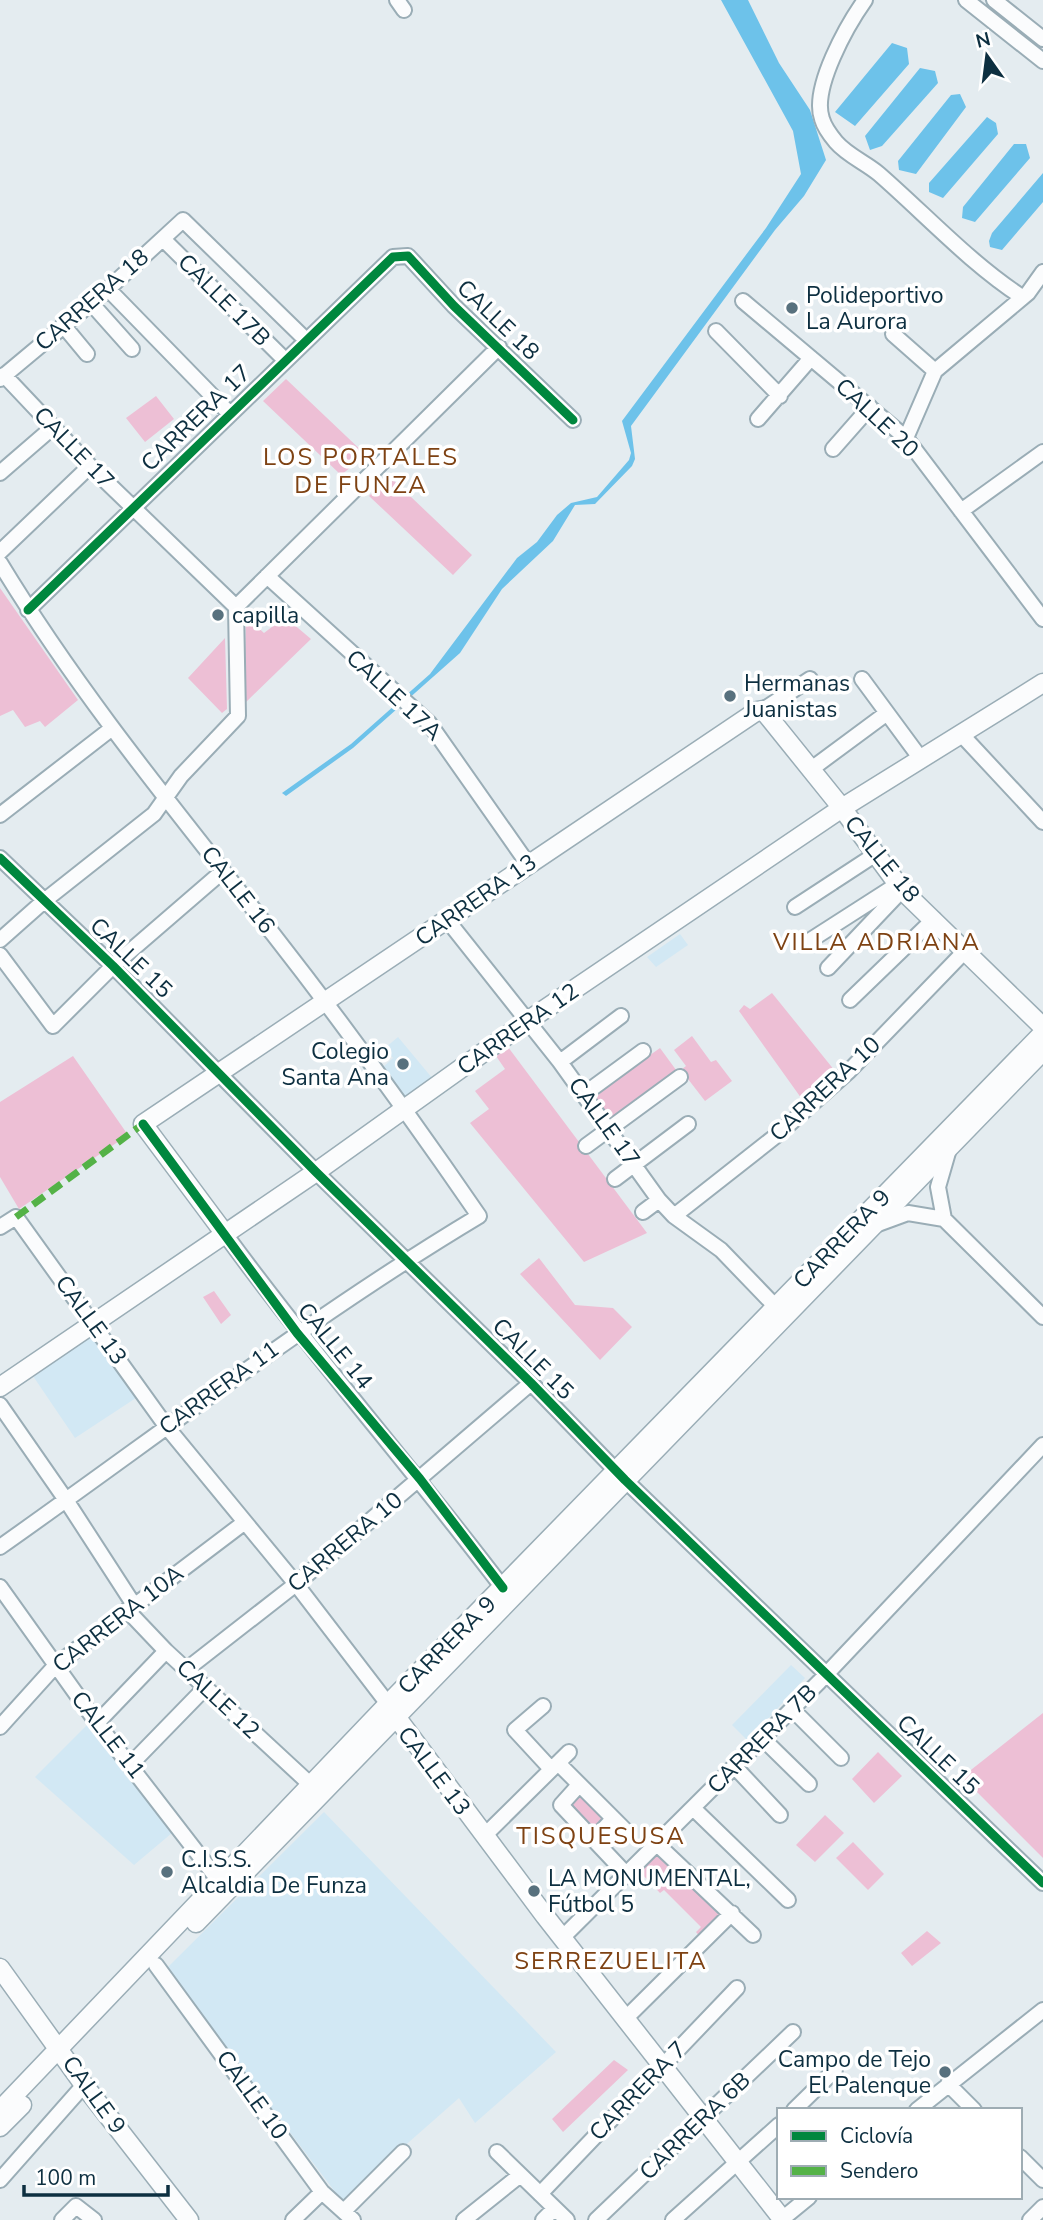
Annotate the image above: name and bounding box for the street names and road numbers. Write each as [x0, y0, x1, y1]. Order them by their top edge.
street label: CARRERA 18 [28, 242, 156, 358]
street label: CALLE 17B [171, 247, 277, 353]
street label: CALLE 18 [450, 273, 546, 367]
street label: CARRERA 17 [134, 358, 258, 478]
street label: CALLE 20 [828, 371, 926, 465]
street label: CALLE 17 [27, 400, 121, 496]
street label: CALLE 17A [339, 643, 449, 748]
street label: CALLE 18 [837, 809, 927, 909]
street label: CALLE 16 [194, 840, 282, 940]
street label: CARRERA 13 [409, 847, 543, 953]
street label: CALLE 15 [83, 911, 179, 1005]
street label: CARRERA 12 [451, 976, 585, 1082]
street label: CARRERA 10 [763, 1029, 887, 1149]
street label: CALLE 17 [561, 1071, 647, 1173]
street label: CARRERA 9 [787, 1182, 897, 1296]
street label: CALLE 13 [48, 1269, 134, 1371]
street label: CALLE 14 [290, 1296, 380, 1396]
street label: CALLE 15 [485, 1311, 581, 1407]
street label: CARRERA 11 [153, 1334, 285, 1442]
street label: CARRERA 10 [281, 1485, 409, 1599]
street label: CARRERA 10A [46, 1558, 190, 1680]
street label: CARRERA 9 [391, 1589, 503, 1701]
street label: CALLE 12 [169, 1652, 267, 1746]
street label: CARRERA 7B [700, 1677, 824, 1801]
street label: CALLE 11 [64, 1685, 152, 1785]
street label: CALLE 15 [890, 1708, 986, 1802]
street label: CALLE 13 [390, 1720, 478, 1822]
street label: CARRERA 7 [583, 2034, 693, 2148]
street label: CALLE 10 [209, 2044, 295, 2146]
street label: CALLE 9 [55, 2050, 133, 2140]
street label: CARRERA 6B [633, 2065, 757, 2187]

